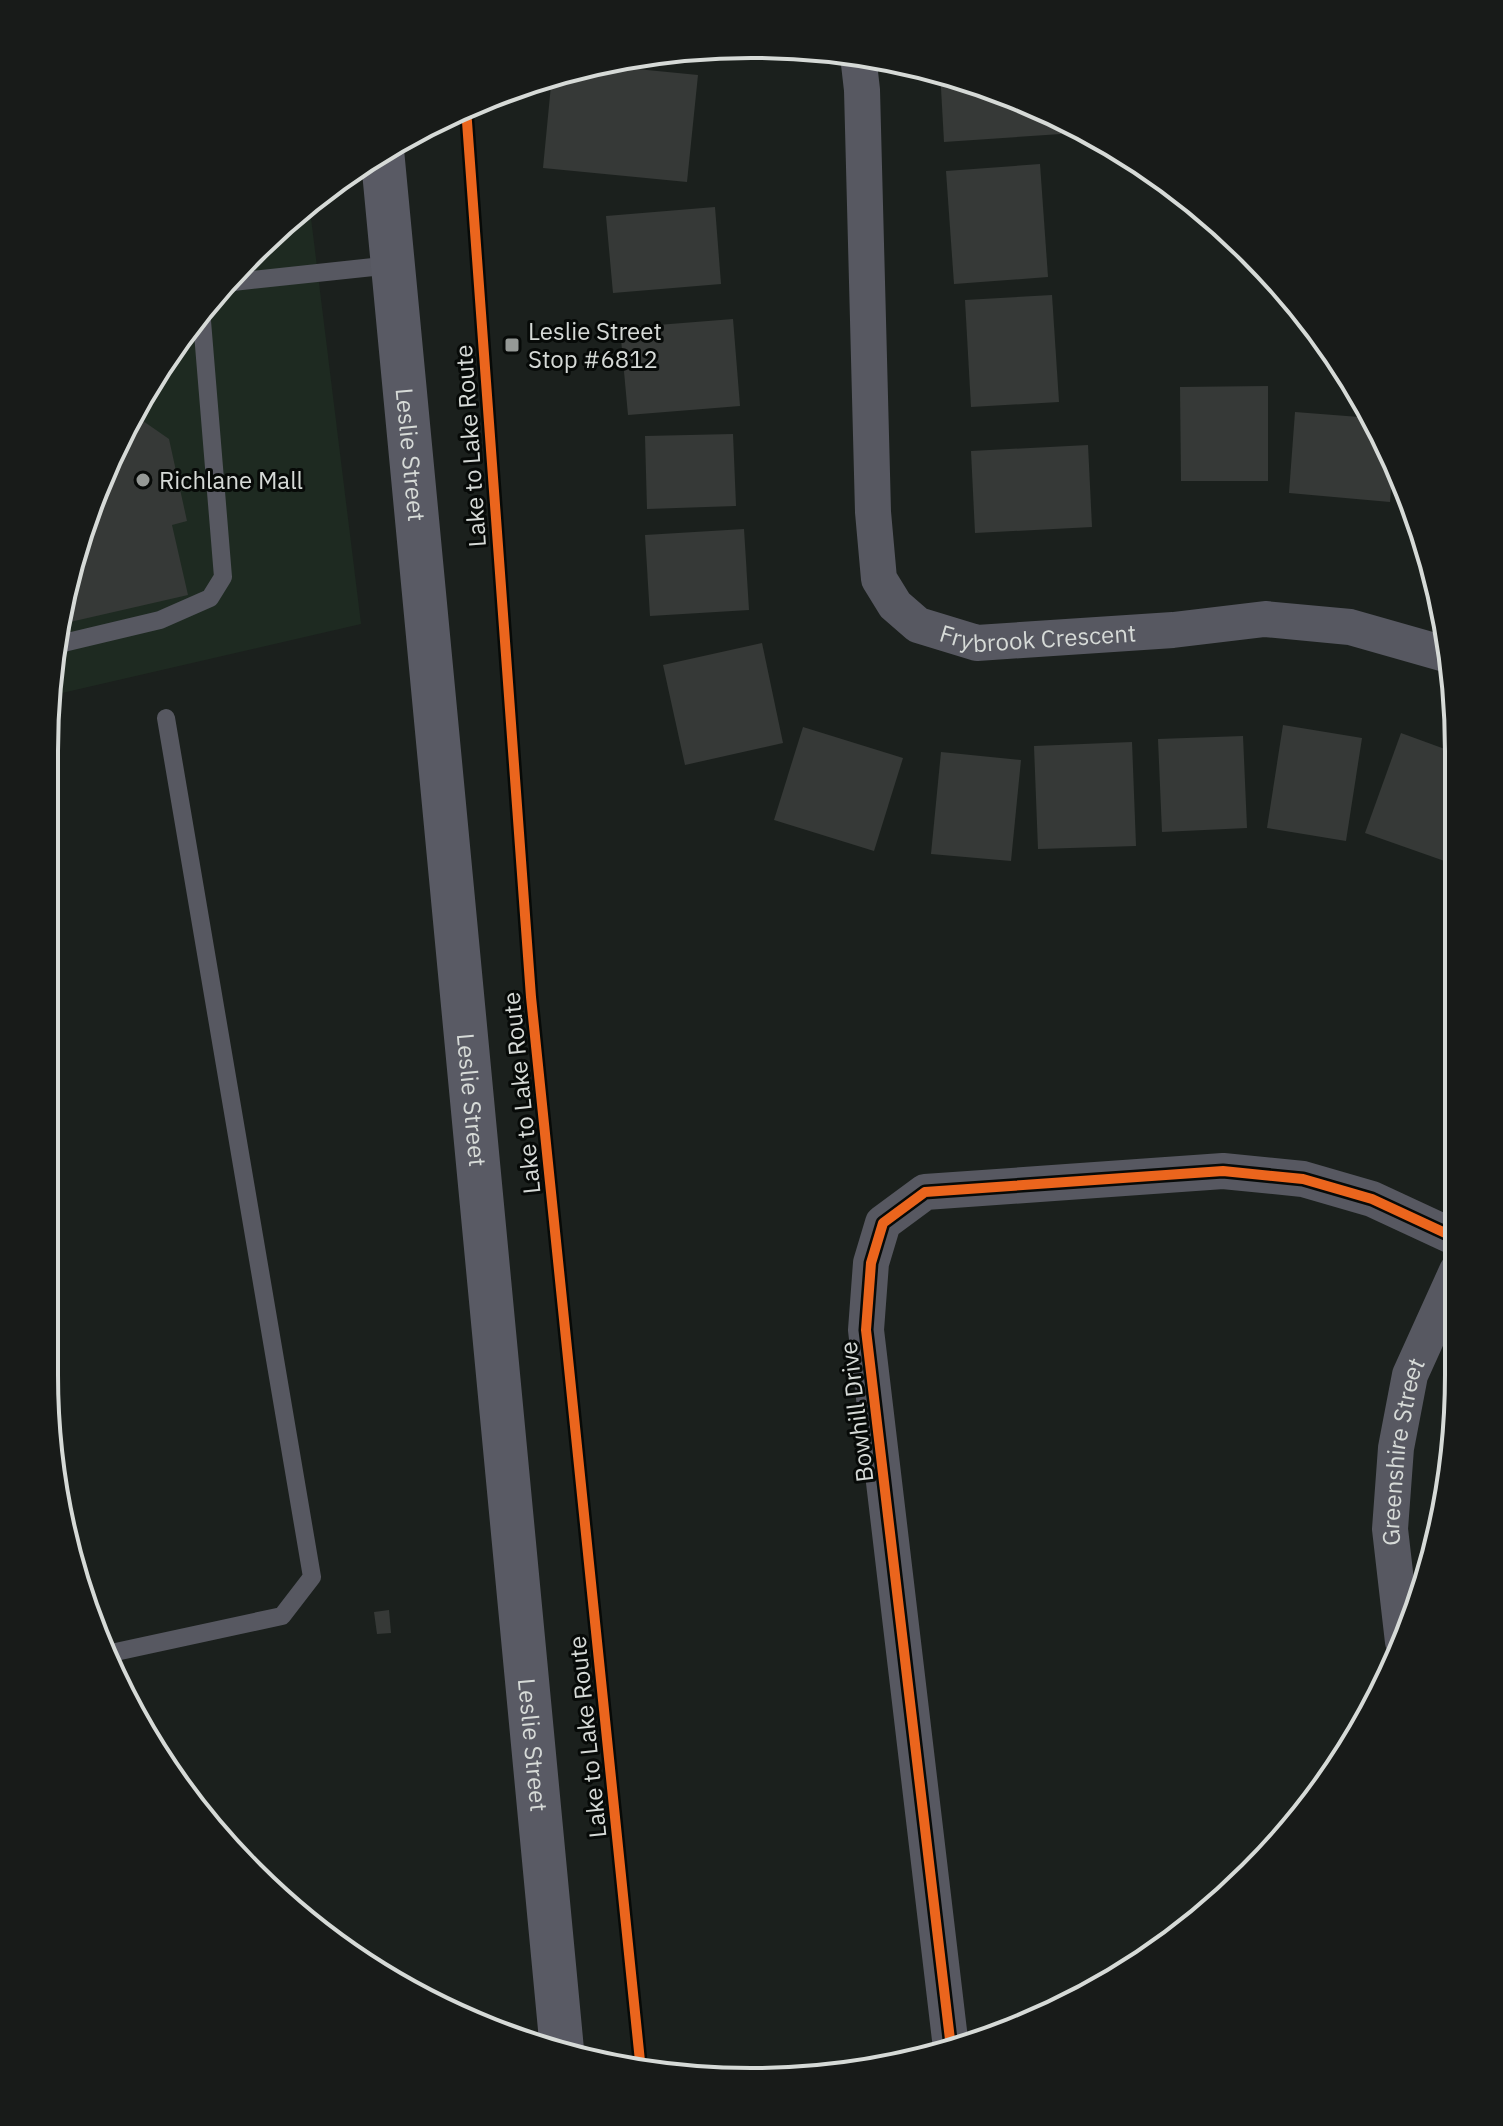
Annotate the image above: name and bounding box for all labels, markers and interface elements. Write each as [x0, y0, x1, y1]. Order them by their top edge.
place label: Leslie Street Stop #6812 [528, 315, 662, 375]
marker: Leslie Street Stop #6812 [503, 336, 521, 354]
street label: Lake to Lake Route [447, 344, 493, 548]
street label: Leslie Street [389, 386, 433, 523]
place label: Richlane Mall [159, 464, 303, 496]
marker: Richlane Mall [134, 471, 152, 489]
street label: Frybrook Crescent [936, 616, 1137, 659]
street label: Lake to Lake Route [494, 990, 548, 1196]
street label: Leslie Street [450, 1032, 494, 1168]
street label: Bowhill Drive [832, 1340, 880, 1484]
street label: Greenshire Street [1374, 1352, 1432, 1548]
street label: Lake to Lake Route [560, 1634, 614, 1840]
street label: Leslie Street [511, 1677, 555, 1813]

